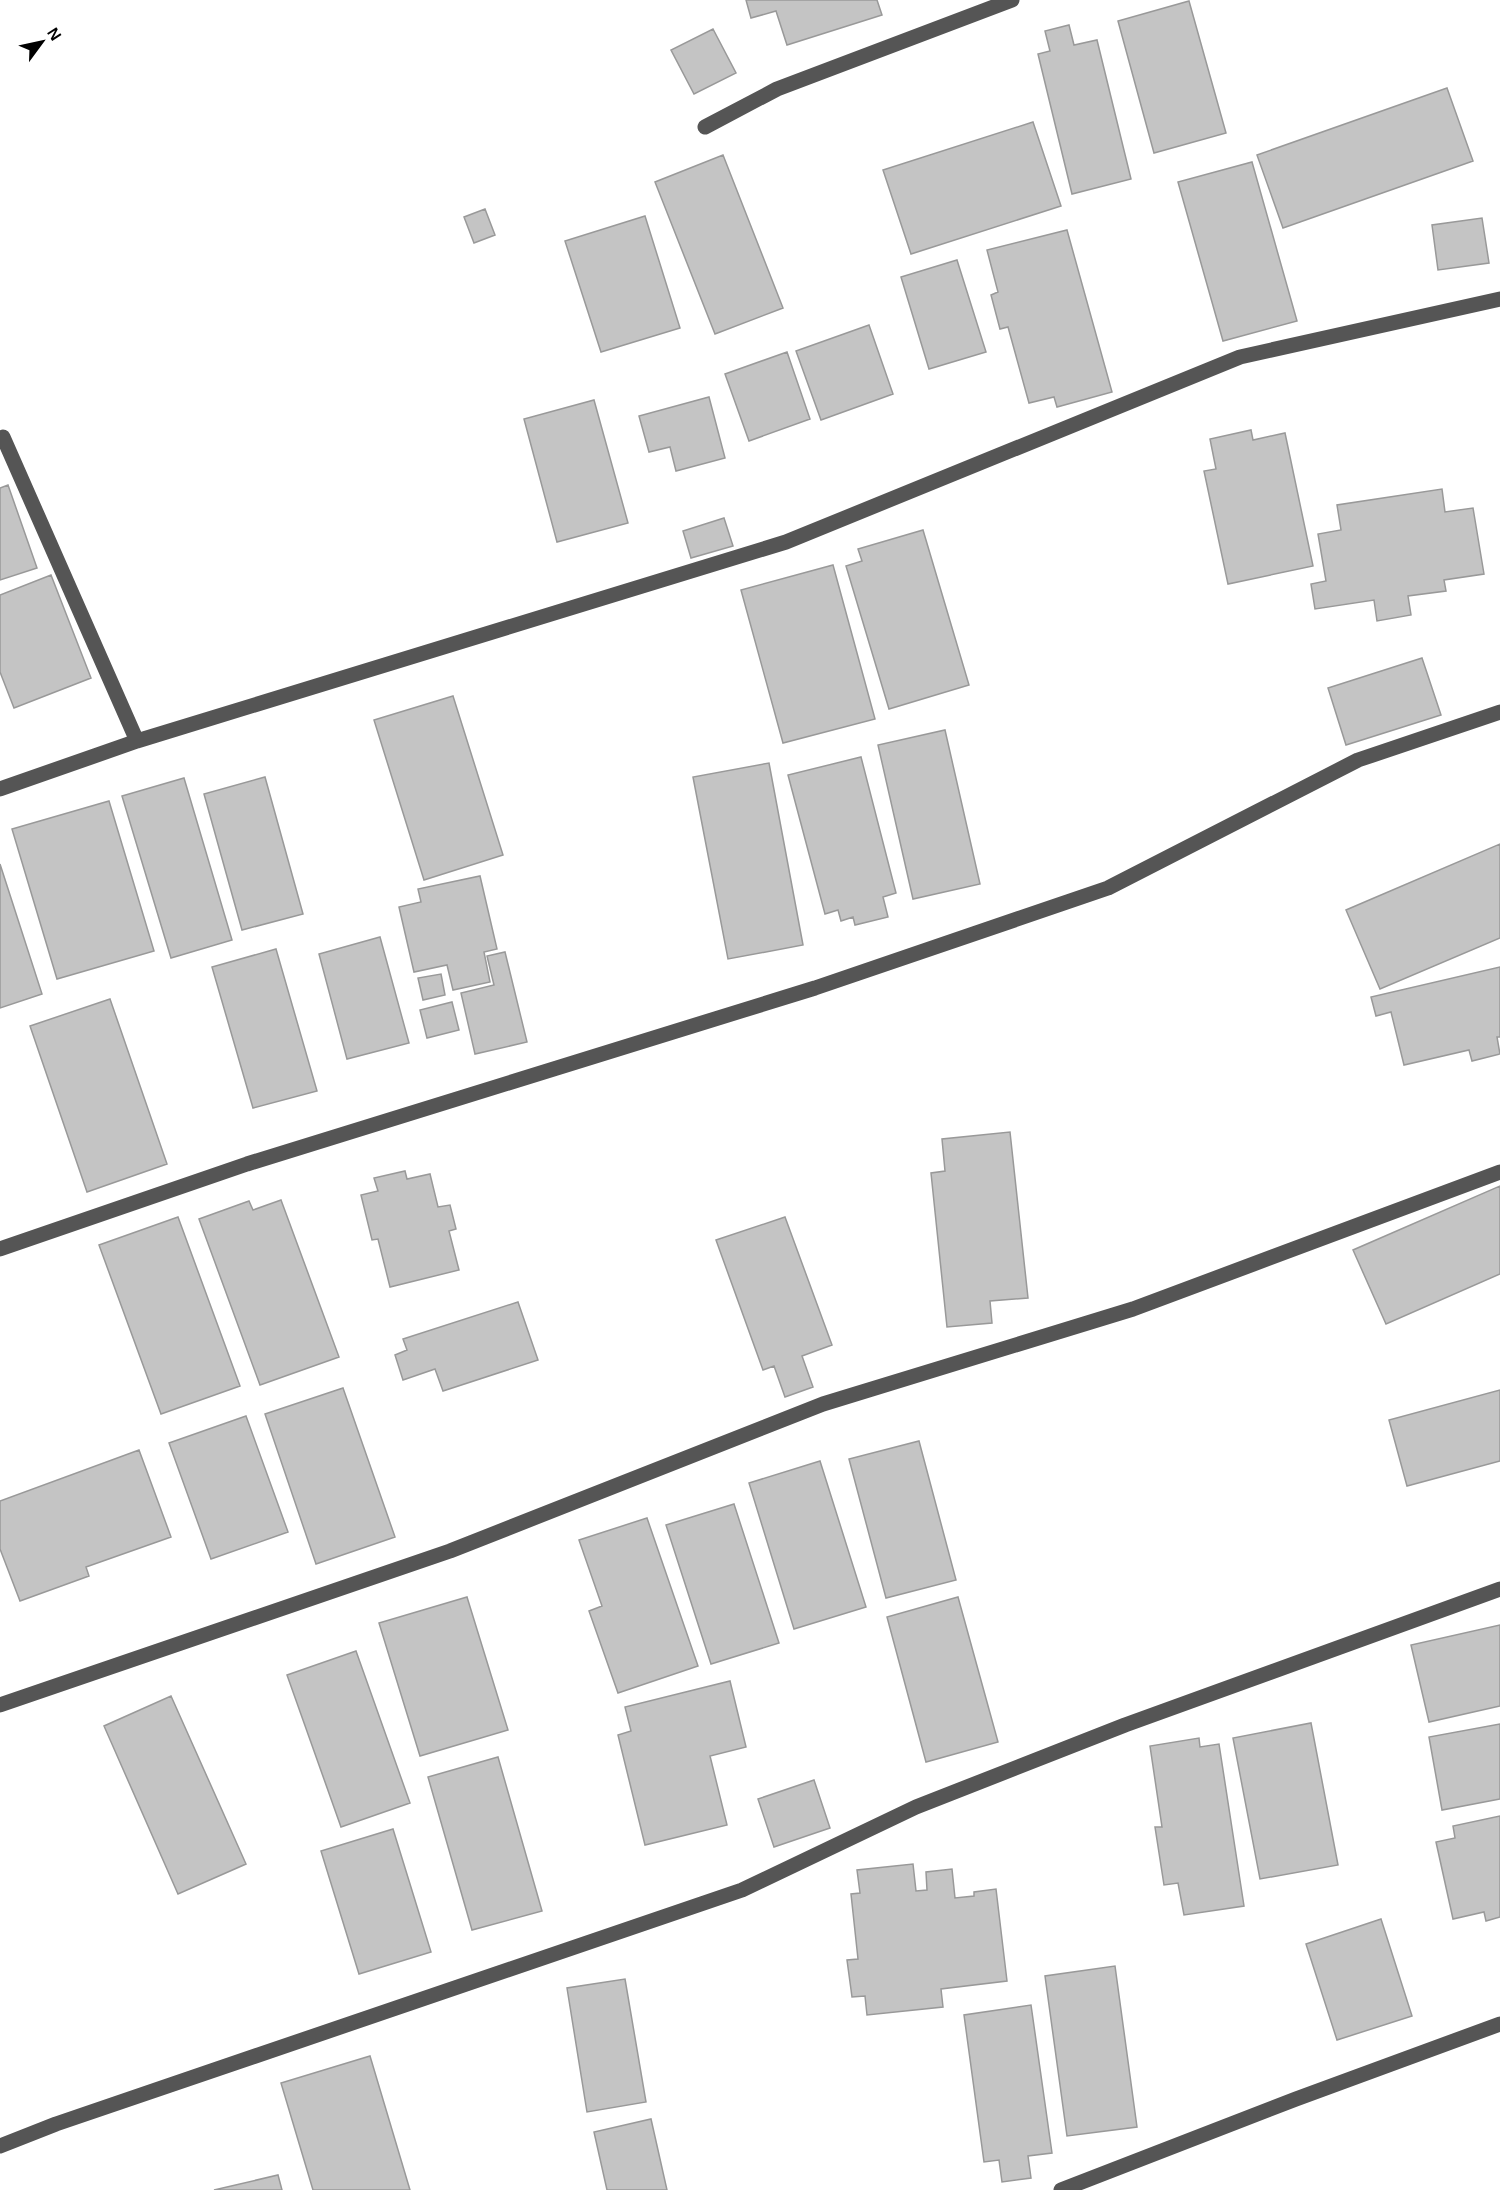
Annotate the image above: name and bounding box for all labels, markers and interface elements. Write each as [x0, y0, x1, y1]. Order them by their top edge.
north arrow [12, 12, 72, 72]
text: N [44, 25, 64, 44]

